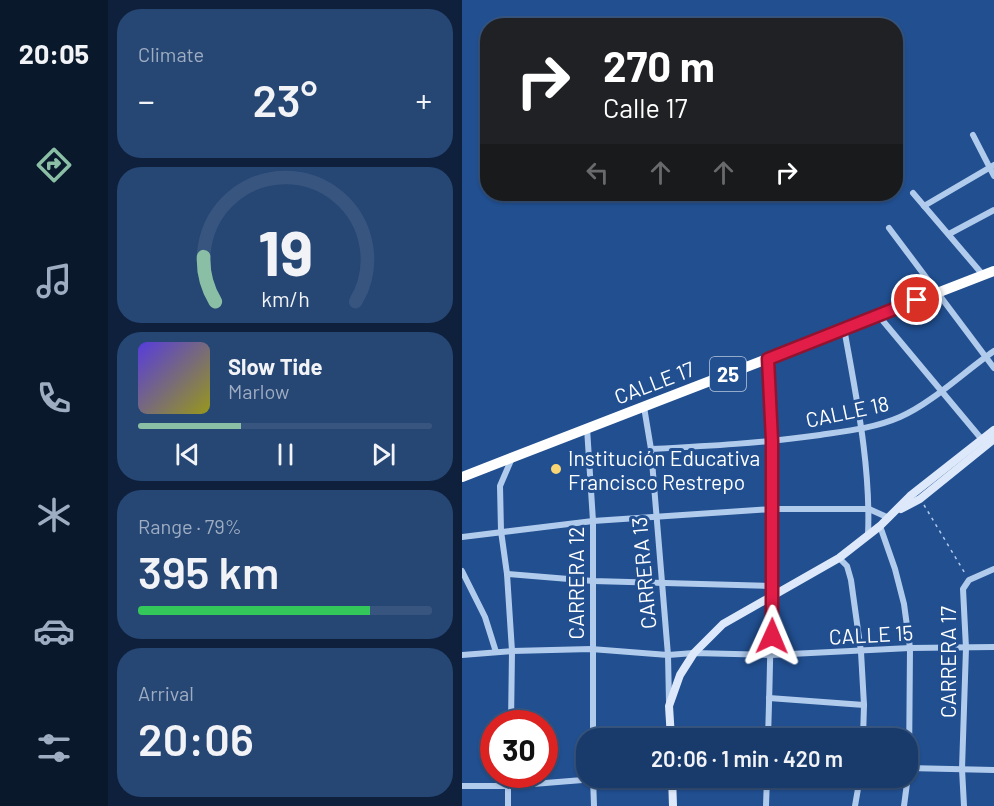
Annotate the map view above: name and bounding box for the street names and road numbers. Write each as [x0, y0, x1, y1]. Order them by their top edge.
street label: CALLE 17 [611, 355, 698, 409]
road number: 25 [710, 357, 746, 391]
street label: CALLE 18 [803, 390, 891, 432]
street label: CARRERA 13 [626, 516, 660, 630]
street label: CARRERA 12 [563, 526, 588, 640]
street label: CARRERA 17 [935, 606, 960, 718]
street label: CALLE 15 [828, 619, 914, 649]

